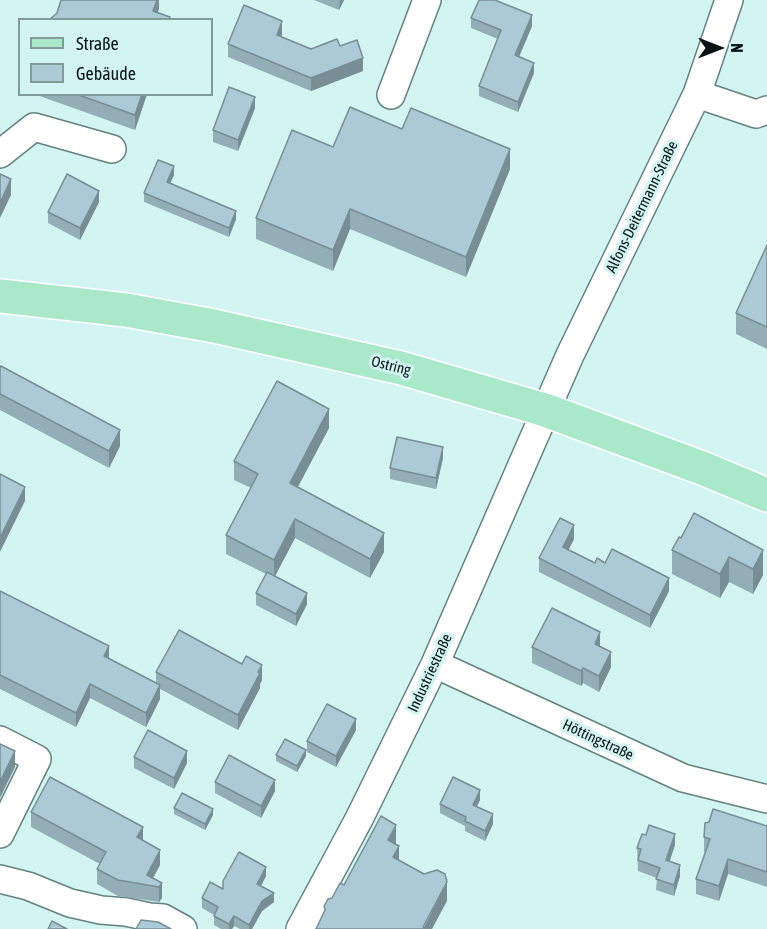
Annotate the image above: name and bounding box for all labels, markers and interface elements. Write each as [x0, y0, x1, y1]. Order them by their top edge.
legend [18, 18, 213, 96]
north arrow [689, 18, 749, 78]
text: Straße [76, 33, 119, 54]
text: N [728, 43, 746, 53]
text: Gebäude [76, 63, 136, 84]
street label: Alfons-Deitermann-Straße [602, 138, 682, 276]
street label: Ostring [369, 352, 413, 380]
street label: Industriestraße [404, 631, 456, 715]
street label: Höttingstraße [560, 716, 636, 764]

